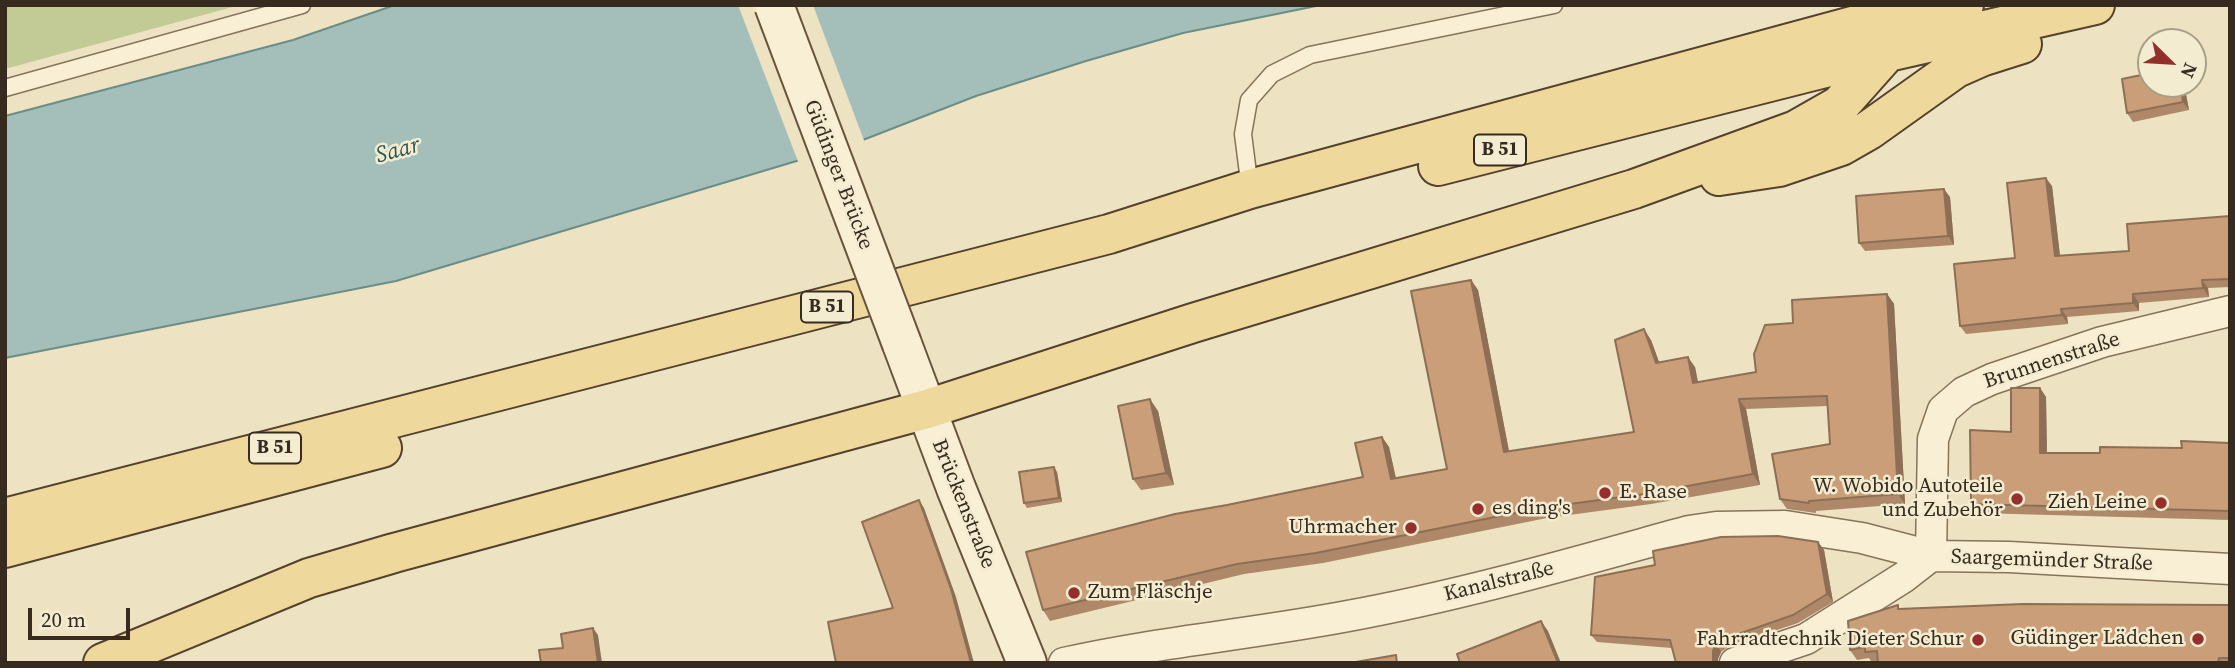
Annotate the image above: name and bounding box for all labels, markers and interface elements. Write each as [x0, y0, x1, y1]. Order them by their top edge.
north arrow [2137, 28, 2207, 98]
text: N [2175, 59, 2204, 82]
street label: Güdinger Brücke [798, 97, 878, 253]
water label: Saar [373, 132, 423, 170]
road number: B 51 [1474, 134, 1526, 166]
road number: B 51 [801, 292, 853, 322]
street label: Brunnenstraße [1981, 327, 2123, 395]
road number: B 51 [249, 432, 301, 463]
street label: Brückenstraße [926, 436, 1000, 572]
place label: W. Wobido Autoteile und Zubehör [1813, 474, 2003, 524]
place label: E. Rase [1619, 480, 1687, 506]
marker: E. Rase [1597, 485, 1613, 501]
place label: Zieh Leine [2048, 490, 2147, 516]
marker: W. Wobido Autoteile und Zubehör [2009, 491, 2025, 507]
marker: Zieh Leine [2153, 495, 2169, 511]
place label: es ding's [1492, 496, 1571, 522]
marker: es ding's [1470, 501, 1486, 517]
place label: Uhrmacher [1288, 515, 1397, 541]
marker: Uhrmacher [1403, 520, 1419, 536]
street label: Saargemünder Straße [1951, 545, 2153, 577]
street label: Kanalstraße [1441, 556, 1557, 608]
place label: Zum Fläschje [1088, 580, 1213, 606]
marker: Zum Fläschje [1066, 585, 1082, 601]
scale bar [32, 594, 133, 638]
text: 20 m [41, 605, 86, 634]
place label: Güdinger Lädchen [2010, 626, 2184, 652]
place label: Fahrradtechnik Dieter Schur [1696, 627, 1964, 653]
marker: Güdinger Lädchen [2190, 631, 2206, 647]
marker: Fahrradtechnik Dieter Schur [1970, 632, 1986, 648]

